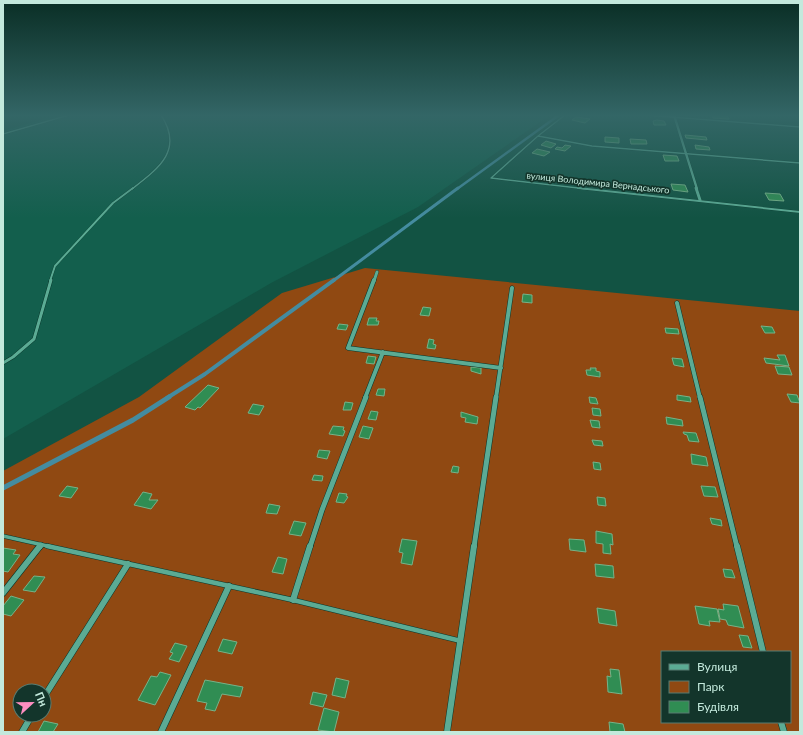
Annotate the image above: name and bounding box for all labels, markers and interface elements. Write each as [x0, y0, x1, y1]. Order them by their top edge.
street label: вулиця Володимира Вернадського [526, 170, 670, 195]
legend [661, 651, 791, 723]
text: Вулиця [697, 659, 737, 674]
text: Парк [697, 679, 725, 694]
north arrow [12, 683, 52, 723]
text: Пн [33, 690, 50, 708]
text: Будівля [697, 699, 739, 714]

